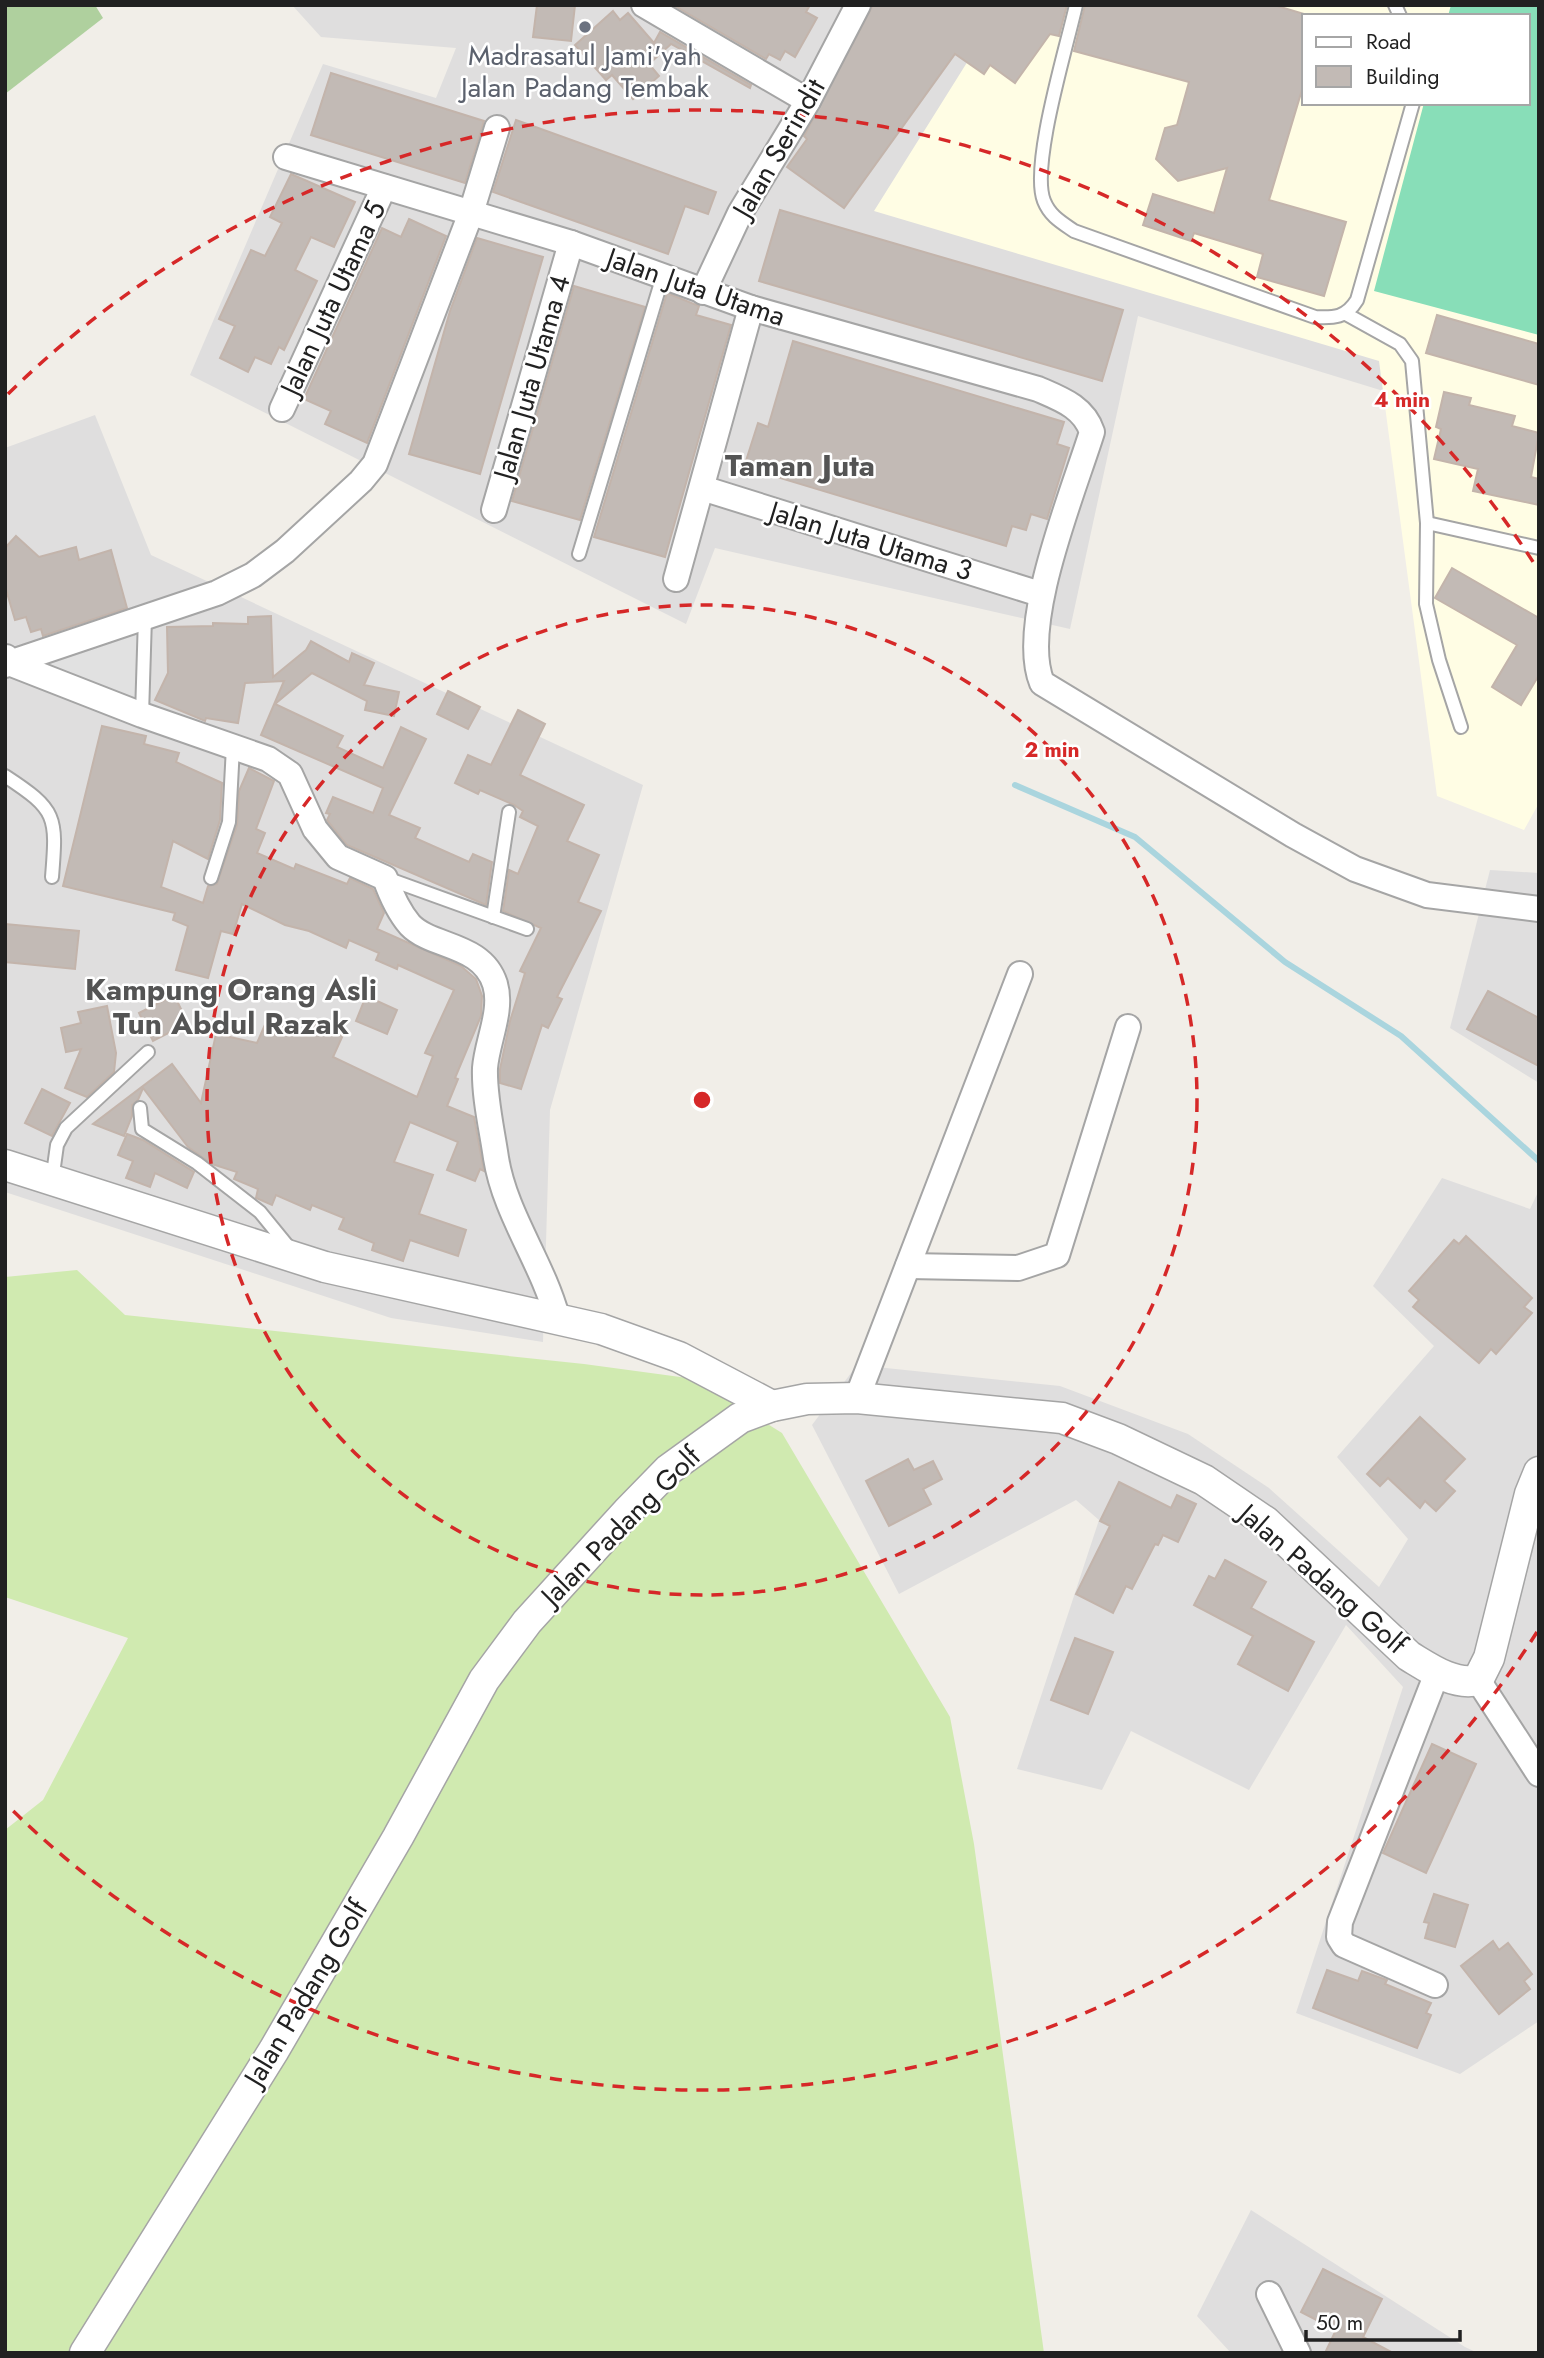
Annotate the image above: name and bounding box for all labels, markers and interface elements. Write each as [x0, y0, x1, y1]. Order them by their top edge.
legend [1302, 14, 1530, 105]
marker: Madrasatul Jami'yah Jalan Padang Tembak [577, 19, 593, 35]
text: Road [1366, 27, 1411, 57]
place label: Madrasatul Jami'yah Jalan Padang Tembak [457, 35, 710, 108]
text: Building [1366, 62, 1439, 92]
street label: Jalan Serindit [721, 71, 836, 229]
street label: Jalan Juta Utama 5 [268, 194, 396, 406]
street label: Jalan Juta Utama [597, 236, 791, 337]
street label: Jalan Juta Utama 4 [482, 270, 581, 488]
text: 4 min [1374, 385, 1430, 415]
district label: Taman Juta [725, 444, 875, 487]
street label: Jalan Juta Utama 3 [761, 490, 977, 591]
text: 2 min [1024, 735, 1080, 765]
district label: Kampung Orang Asli Tun Abdul Razak [85, 968, 377, 1045]
centre of rings [690, 1088, 714, 1112]
street label: Jalan Padang Golf [529, 1436, 711, 1618]
street label: Jalan Padang Golf [1227, 1492, 1417, 1664]
street label: Jalan Padang Golf [232, 1891, 378, 2097]
scale bar [1306, 2298, 1460, 2342]
text: 50 m [1316, 2308, 1363, 2338]

